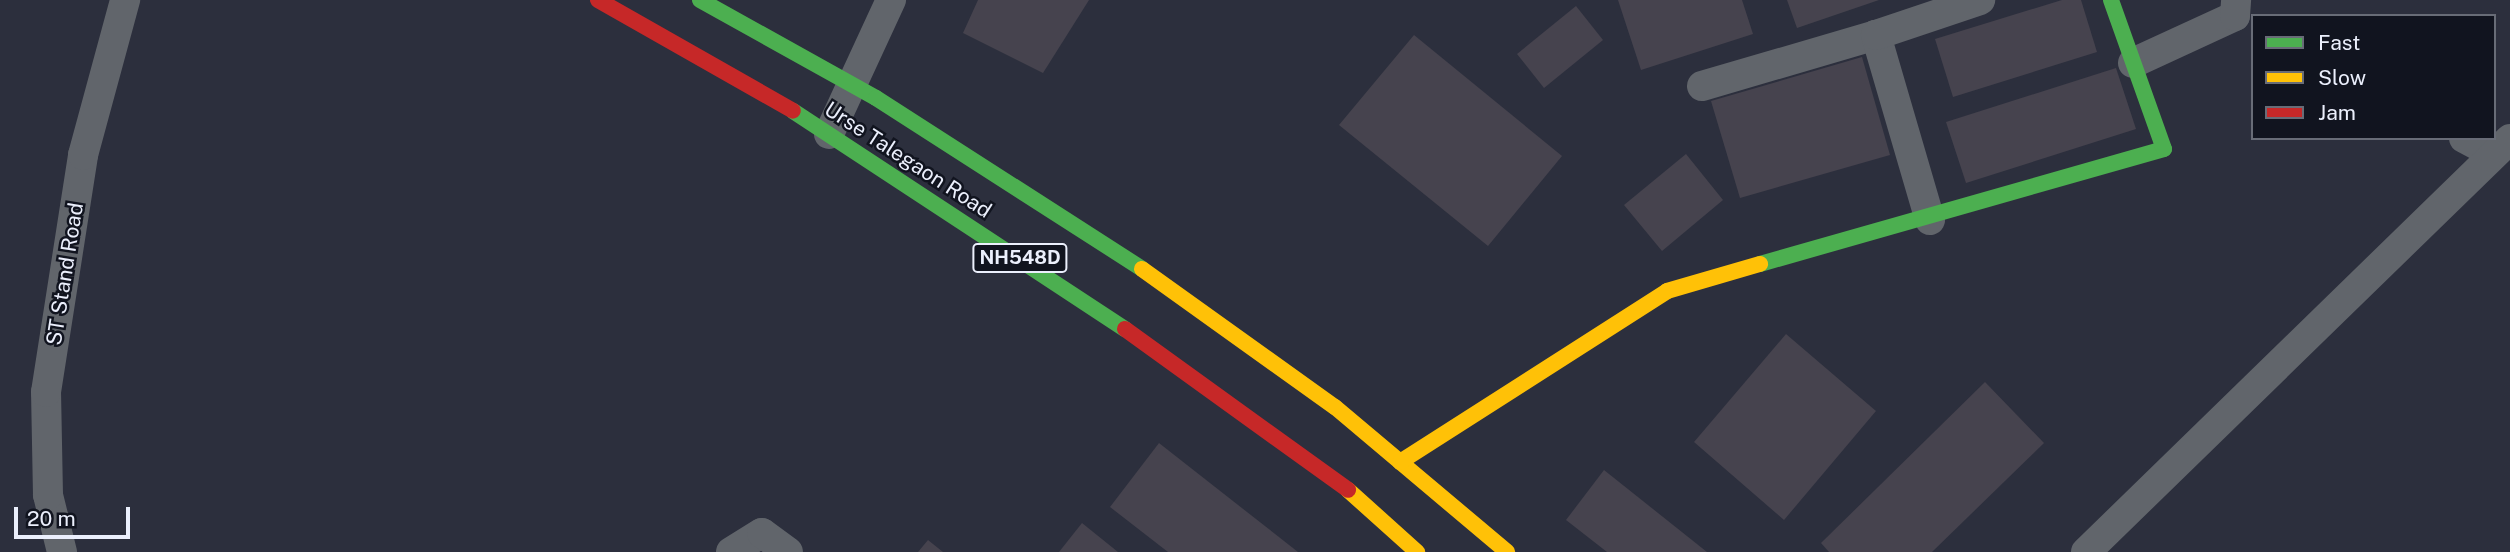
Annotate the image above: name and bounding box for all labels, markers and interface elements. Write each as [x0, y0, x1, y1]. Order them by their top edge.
legend [2251, 14, 2496, 140]
text: Fast [2318, 30, 2360, 55]
text: Slow [2318, 65, 2366, 90]
street label: Urse Talegaon Road [820, 97, 996, 223]
text: Jam [2318, 100, 2356, 125]
street label: ST Stand Road [41, 201, 89, 347]
road number: NH548D [971, 242, 1069, 274]
scale bar [18, 492, 133, 536]
text: 20 m [27, 506, 76, 531]

